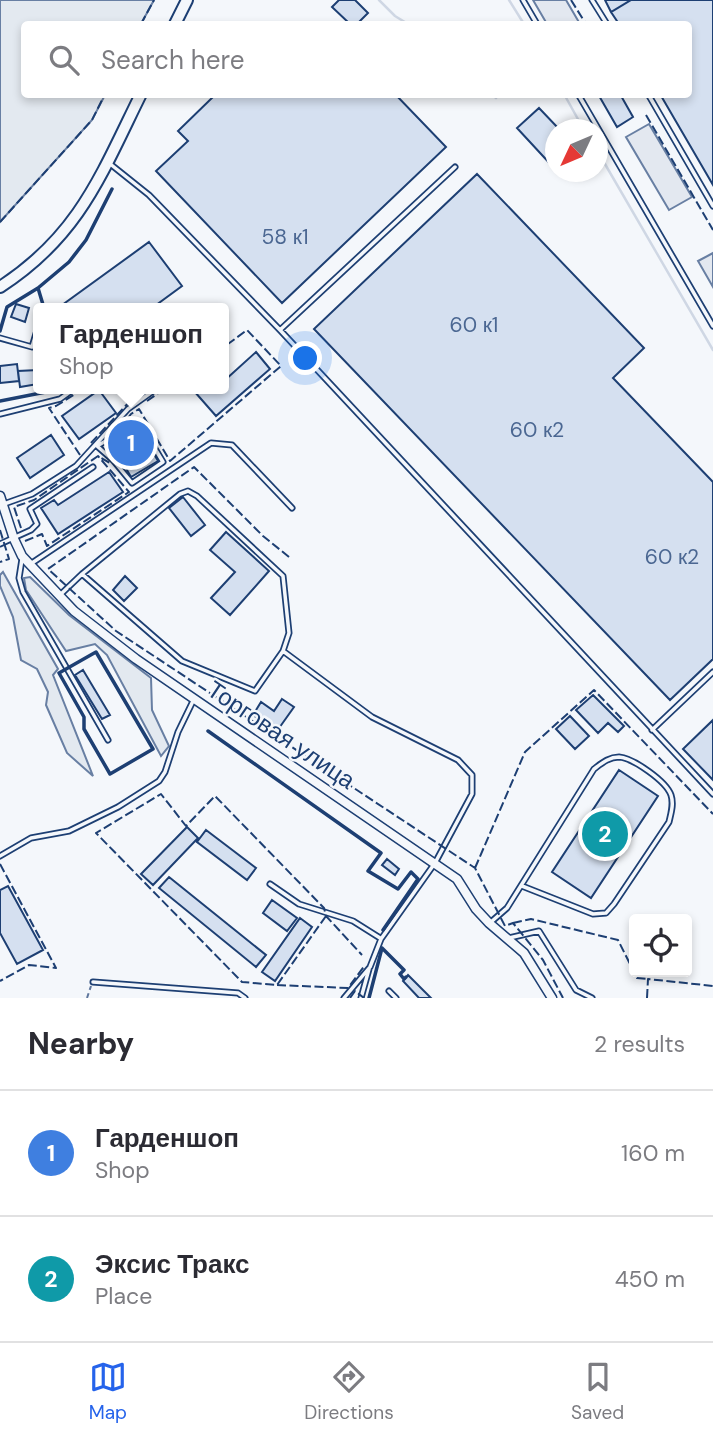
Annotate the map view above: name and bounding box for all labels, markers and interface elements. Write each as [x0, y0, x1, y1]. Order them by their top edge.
search box [21, 21, 692, 98]
icon: search [45, 41, 83, 79]
text: Search here [101, 43, 244, 77]
north arrow [545, 119, 608, 182]
house number: 58 к1 [262, 223, 308, 251]
popup [33, 303, 229, 394]
house number: 60 к1 [450, 311, 498, 339]
text: Гарденшоп [59, 317, 203, 351]
your location [288, 341, 322, 375]
text: Shop [59, 351, 114, 381]
house number: 60 к2 [510, 416, 564, 444]
pin: 1 [108, 417, 154, 469]
house number: 60 к2 [645, 543, 699, 571]
street label: Торговая улица [201, 674, 362, 796]
pin: 2 [582, 808, 628, 860]
map controls [629, 914, 692, 977]
button: locate [629, 914, 692, 977]
text: Nearby [28, 1024, 134, 1063]
text: 2 results [594, 1029, 685, 1059]
text: Гарденшоп [95, 1121, 239, 1155]
text: 1 [47, 1138, 55, 1168]
text: 160 m [621, 1138, 685, 1168]
text: Shop [95, 1155, 150, 1185]
text: Эксис Тракс [95, 1247, 250, 1281]
text: 2 [44, 1264, 58, 1294]
text: 450 m [615, 1264, 685, 1294]
text: Place [95, 1281, 152, 1311]
tab: Map [89, 1358, 127, 1425]
tab: Directions [304, 1358, 394, 1425]
tab: Saved [571, 1358, 624, 1425]

